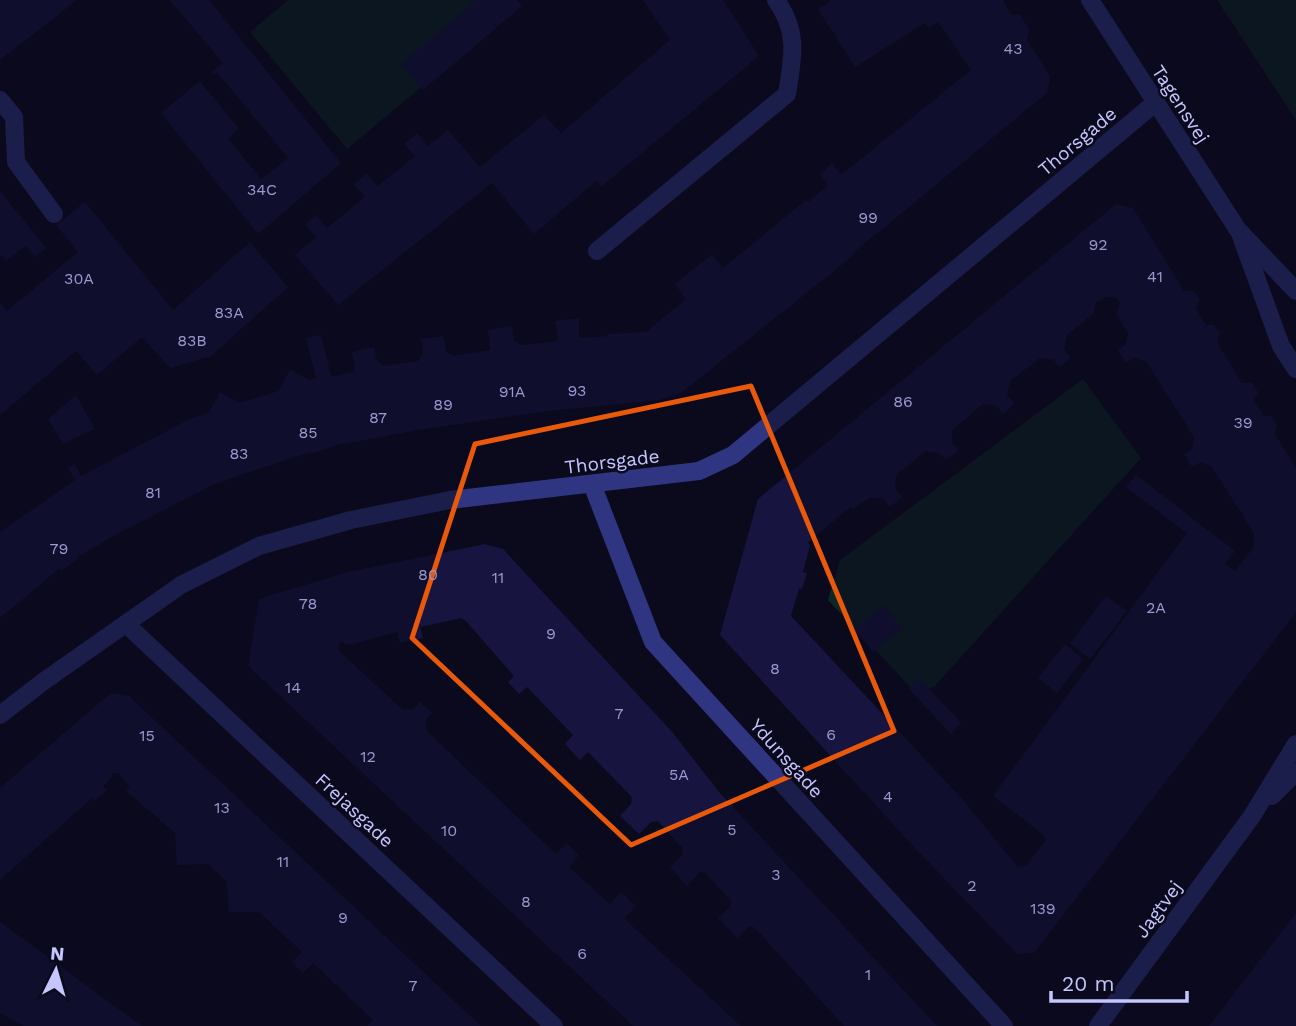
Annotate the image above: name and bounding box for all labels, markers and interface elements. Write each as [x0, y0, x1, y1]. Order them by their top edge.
house number: 43 [1003, 39, 1023, 58]
street label: Tagensvej [1147, 61, 1214, 148]
street label: Thorsgade [1033, 102, 1121, 181]
house number: 34C [247, 180, 277, 199]
house number: 99 [858, 208, 878, 227]
house number: 92 [1088, 235, 1108, 254]
house number: 41 [1147, 267, 1163, 286]
house number: 30A [64, 269, 94, 288]
house number: 83A [214, 303, 244, 322]
house number: 83B [177, 331, 207, 350]
house number: 93 [568, 381, 586, 400]
house number: 91A [499, 382, 526, 401]
house number: 86 [893, 392, 913, 411]
house number: 89 [433, 395, 453, 414]
house number: 87 [369, 408, 387, 427]
house number: 39 [1233, 413, 1253, 432]
house number: 85 [298, 423, 318, 442]
house number: 83 [230, 444, 248, 463]
street label: Thorsgade [563, 444, 661, 479]
house number: 81 [145, 483, 161, 502]
house number: 79 [50, 539, 68, 558]
house number: 80 [418, 565, 438, 584]
house number: 11 [492, 568, 504, 587]
house number: 78 [299, 594, 317, 613]
house number: 2A [1146, 598, 1166, 617]
house number: 9 [546, 624, 556, 643]
house number: 8 [770, 659, 780, 678]
house number: 14 [285, 678, 301, 697]
house number: 7 [615, 704, 624, 723]
street label: Ydunsgade [745, 714, 828, 803]
house number: 6 [826, 725, 836, 744]
house number: 15 [139, 726, 155, 745]
house number: 12 [360, 747, 376, 766]
house number: 5A [669, 765, 689, 784]
street label: Frejasgade [311, 768, 399, 852]
house number: 4 [883, 787, 893, 806]
house number: 13 [214, 798, 230, 817]
house number: 5 [727, 820, 737, 839]
house number: 10 [441, 821, 457, 840]
house number: 11 [277, 852, 289, 871]
house number: 3 [771, 865, 781, 884]
house number: 2 [967, 876, 977, 895]
street label: Jagtvej [1130, 876, 1187, 942]
house number: 8 [521, 892, 531, 911]
house number: 139 [1030, 899, 1056, 918]
house number: 9 [338, 908, 348, 927]
north arrow [21, 935, 91, 1005]
text: N [49, 941, 65, 966]
house number: 6 [577, 944, 587, 963]
scale bar [1051, 960, 1188, 1004]
house number: 1 [865, 965, 871, 984]
text: 20 m [1062, 971, 1114, 996]
house number: 7 [409, 976, 418, 995]

